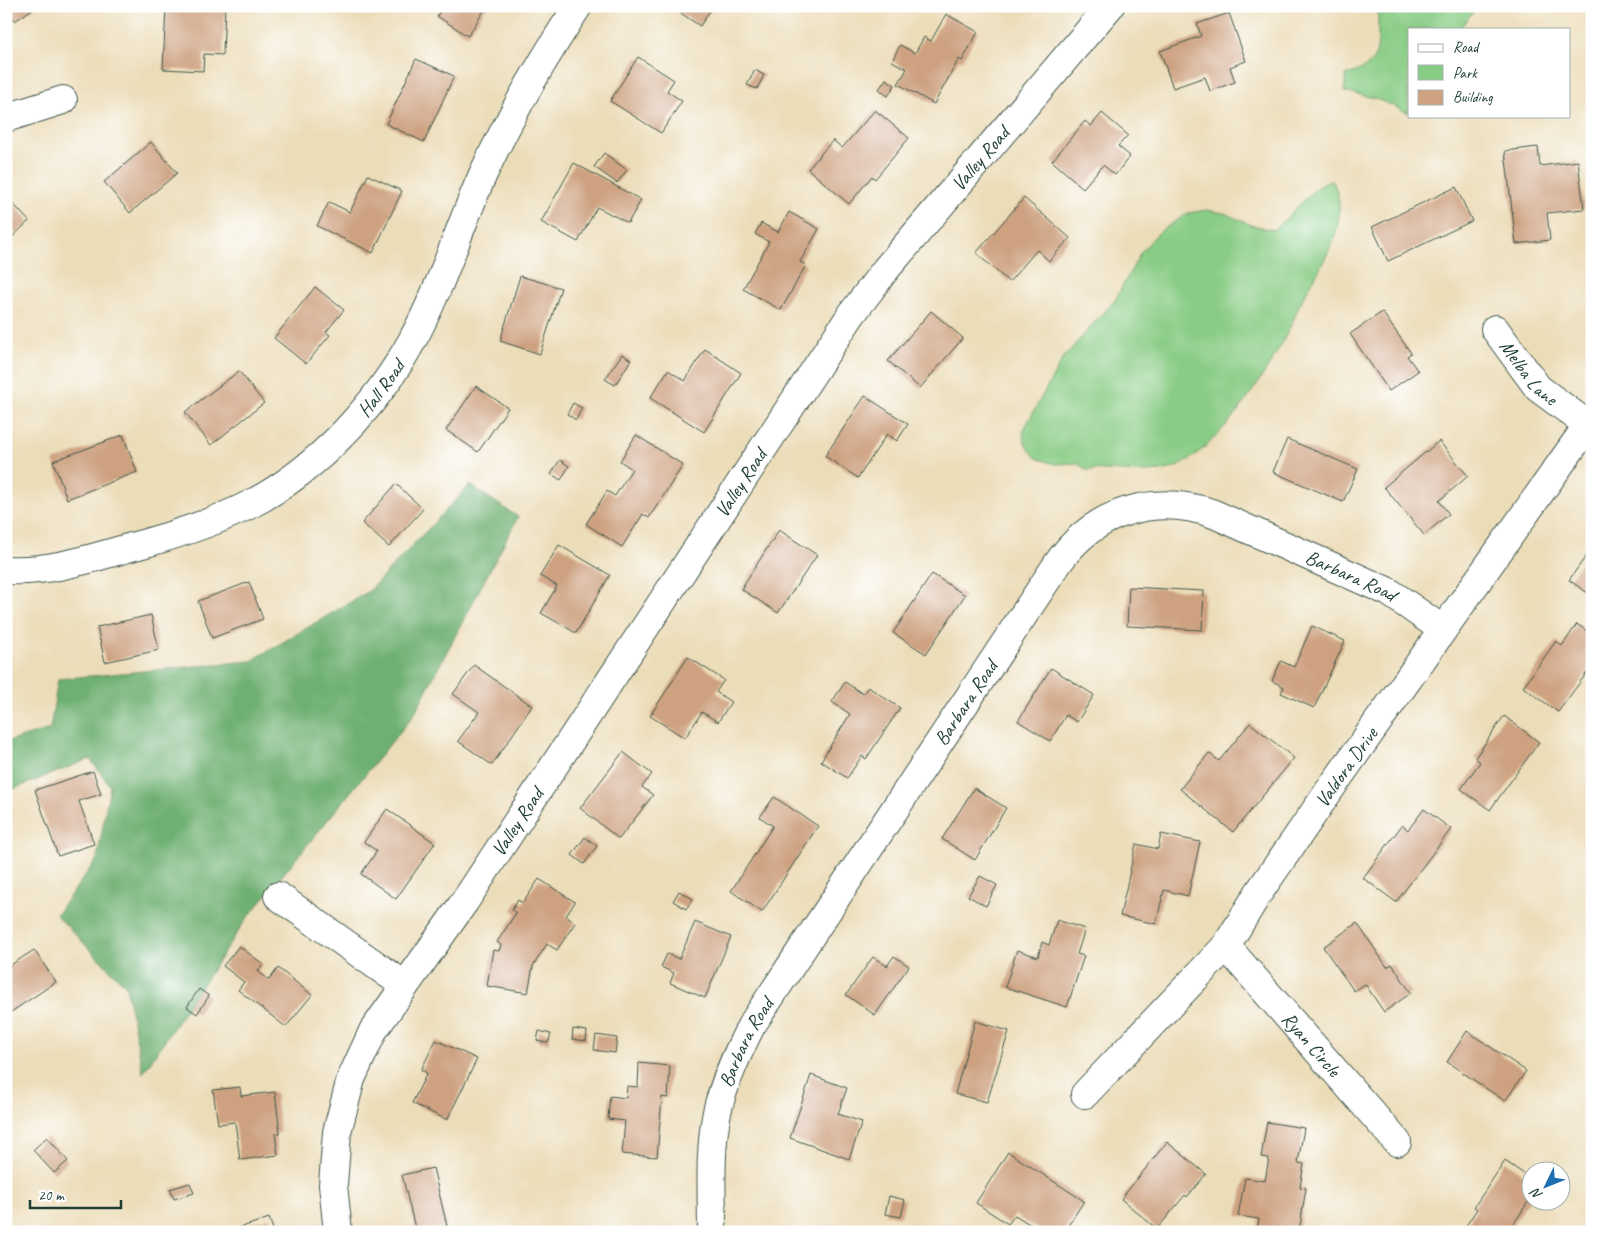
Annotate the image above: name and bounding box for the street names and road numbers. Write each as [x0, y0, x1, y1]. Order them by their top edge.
street label: Valley Road [946, 119, 1017, 196]
street label: Melba Lane [1494, 335, 1563, 412]
street label: Hall Road [352, 353, 412, 422]
street label: Valley Road [709, 442, 774, 522]
street label: Barbara Road [1302, 544, 1404, 608]
street label: Barbara Road [929, 653, 1005, 750]
street label: Valdora Drive [1310, 721, 1384, 812]
street label: Valley Road [486, 781, 551, 861]
street label: Barbara Road [713, 991, 781, 1090]
street label: Ryan Circle [1276, 1007, 1347, 1083]

